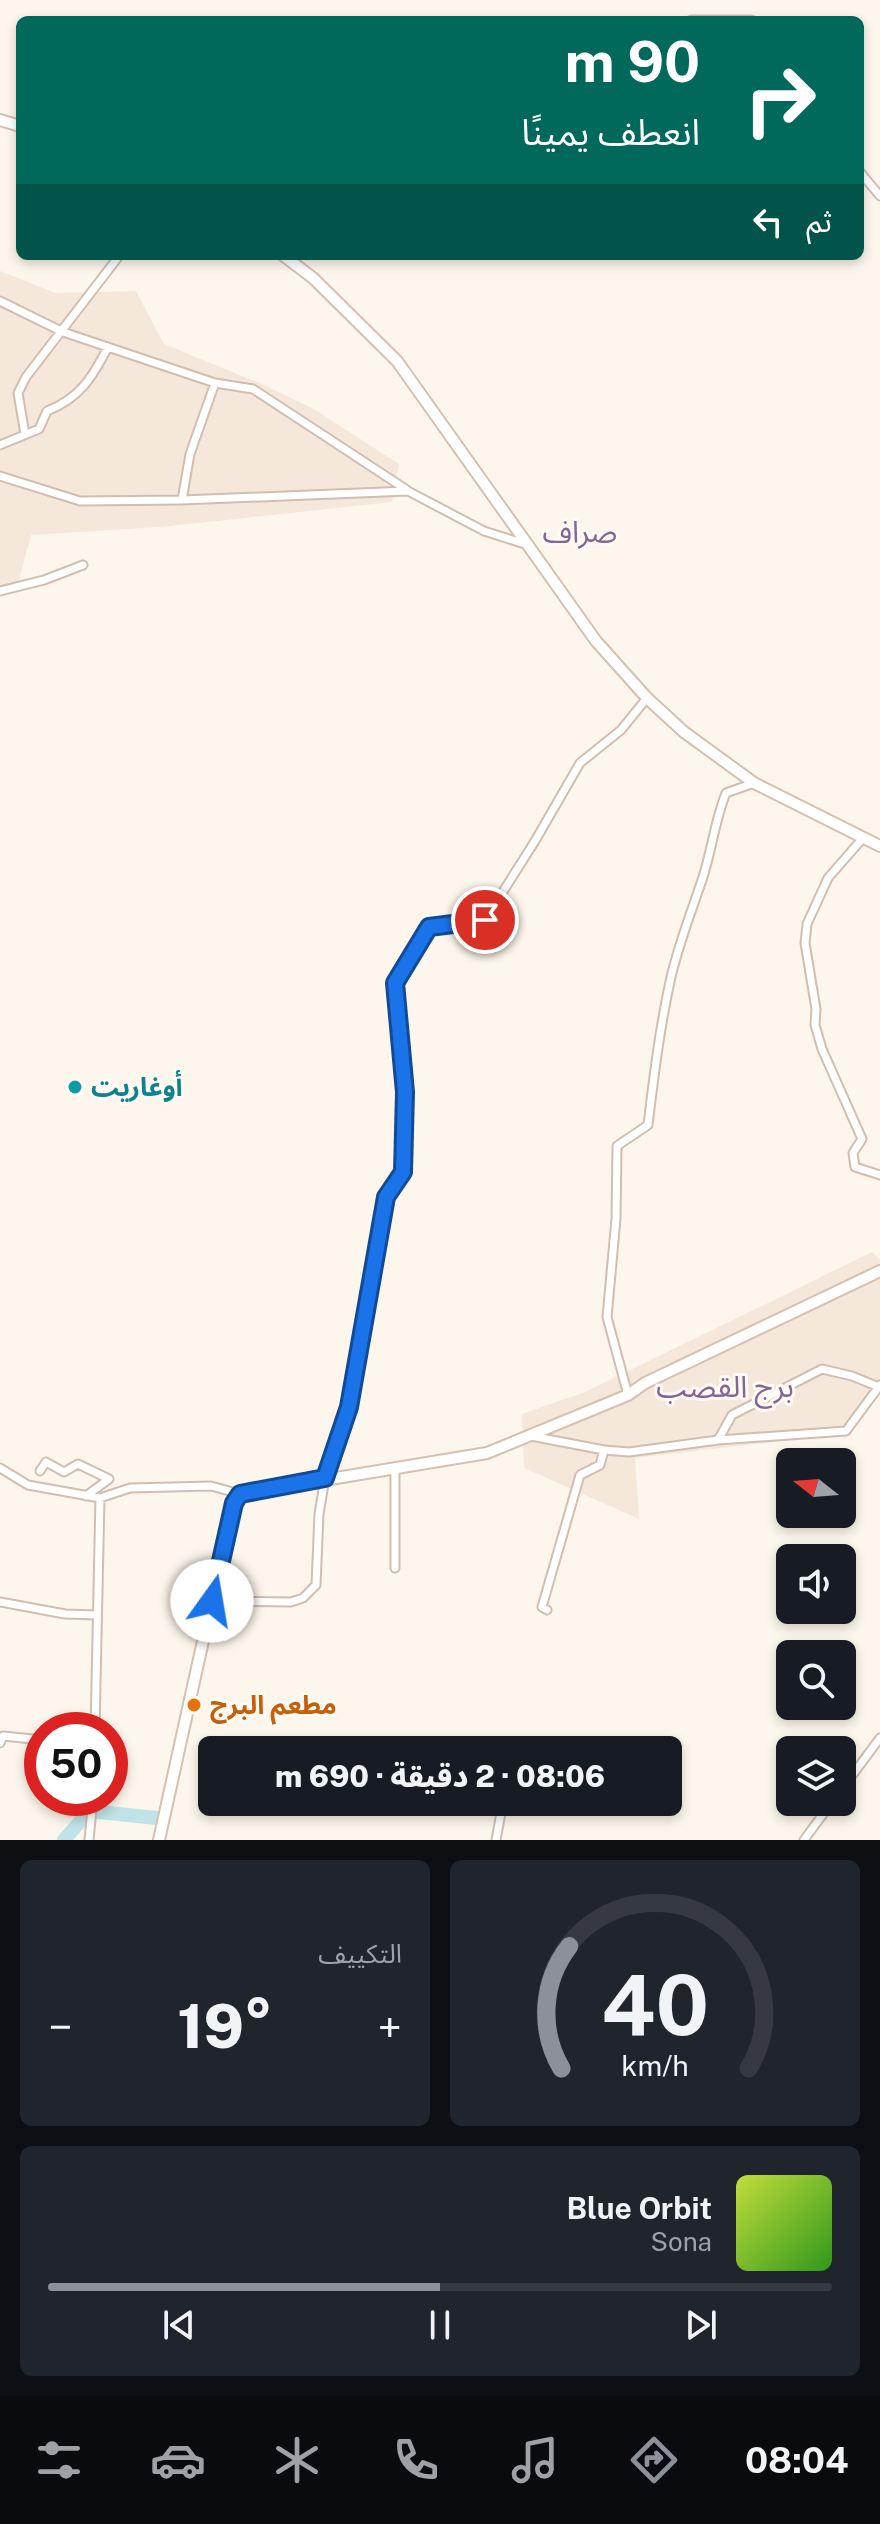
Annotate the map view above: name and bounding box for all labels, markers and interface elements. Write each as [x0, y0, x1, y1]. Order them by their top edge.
text: 90 m [564, 29, 700, 95]
icon: right [728, 48, 832, 152]
text: انعطف يمينًا [521, 111, 700, 153]
icon: left [746, 200, 790, 244]
text: ثم [806, 203, 832, 239]
district label: صراف [543, 513, 617, 549]
pin [451, 886, 519, 954]
icon: arrive [463, 898, 507, 942]
place label: أوغاريت [91, 1070, 183, 1102]
marker: أوغاريت [66, 1078, 84, 1096]
district label: برج القصب [656, 1368, 794, 1409]
north arrow [776, 1448, 856, 1528]
map controls [776, 1448, 856, 1816]
button: sound [776, 1544, 856, 1624]
position arrow [170, 1559, 254, 1643]
button: search [776, 1640, 856, 1720]
place label: مطعم البرج [210, 1689, 337, 1725]
marker: مطعم البرج [185, 1696, 203, 1714]
speed limit sign: 50 [24, 1712, 128, 1816]
button: layers [776, 1736, 856, 1816]
text: 08:06 · 2 دقيقة · 690 m [275, 1758, 605, 1794]
text: التكييف [318, 1938, 402, 1969]
text: 40 [601, 1956, 709, 2054]
text: 19° [177, 1991, 273, 2062]
text: − [48, 2001, 72, 2053]
text: + [378, 2001, 402, 2053]
text: km/h [621, 2049, 689, 2082]
text: Blue Orbit [566, 2190, 712, 2226]
text: Sona [651, 2226, 712, 2257]
icon: previous [157, 2303, 201, 2347]
icon: pause [418, 2303, 462, 2347]
icon: next [679, 2303, 723, 2347]
icon: filters [31, 2432, 87, 2488]
icon: car [150, 2432, 206, 2488]
icon: climate [269, 2432, 325, 2488]
icon: phone [388, 2432, 444, 2488]
icon: music [507, 2432, 563, 2488]
icon: directions [626, 2432, 682, 2488]
text: 08:04 [745, 2439, 849, 2481]

